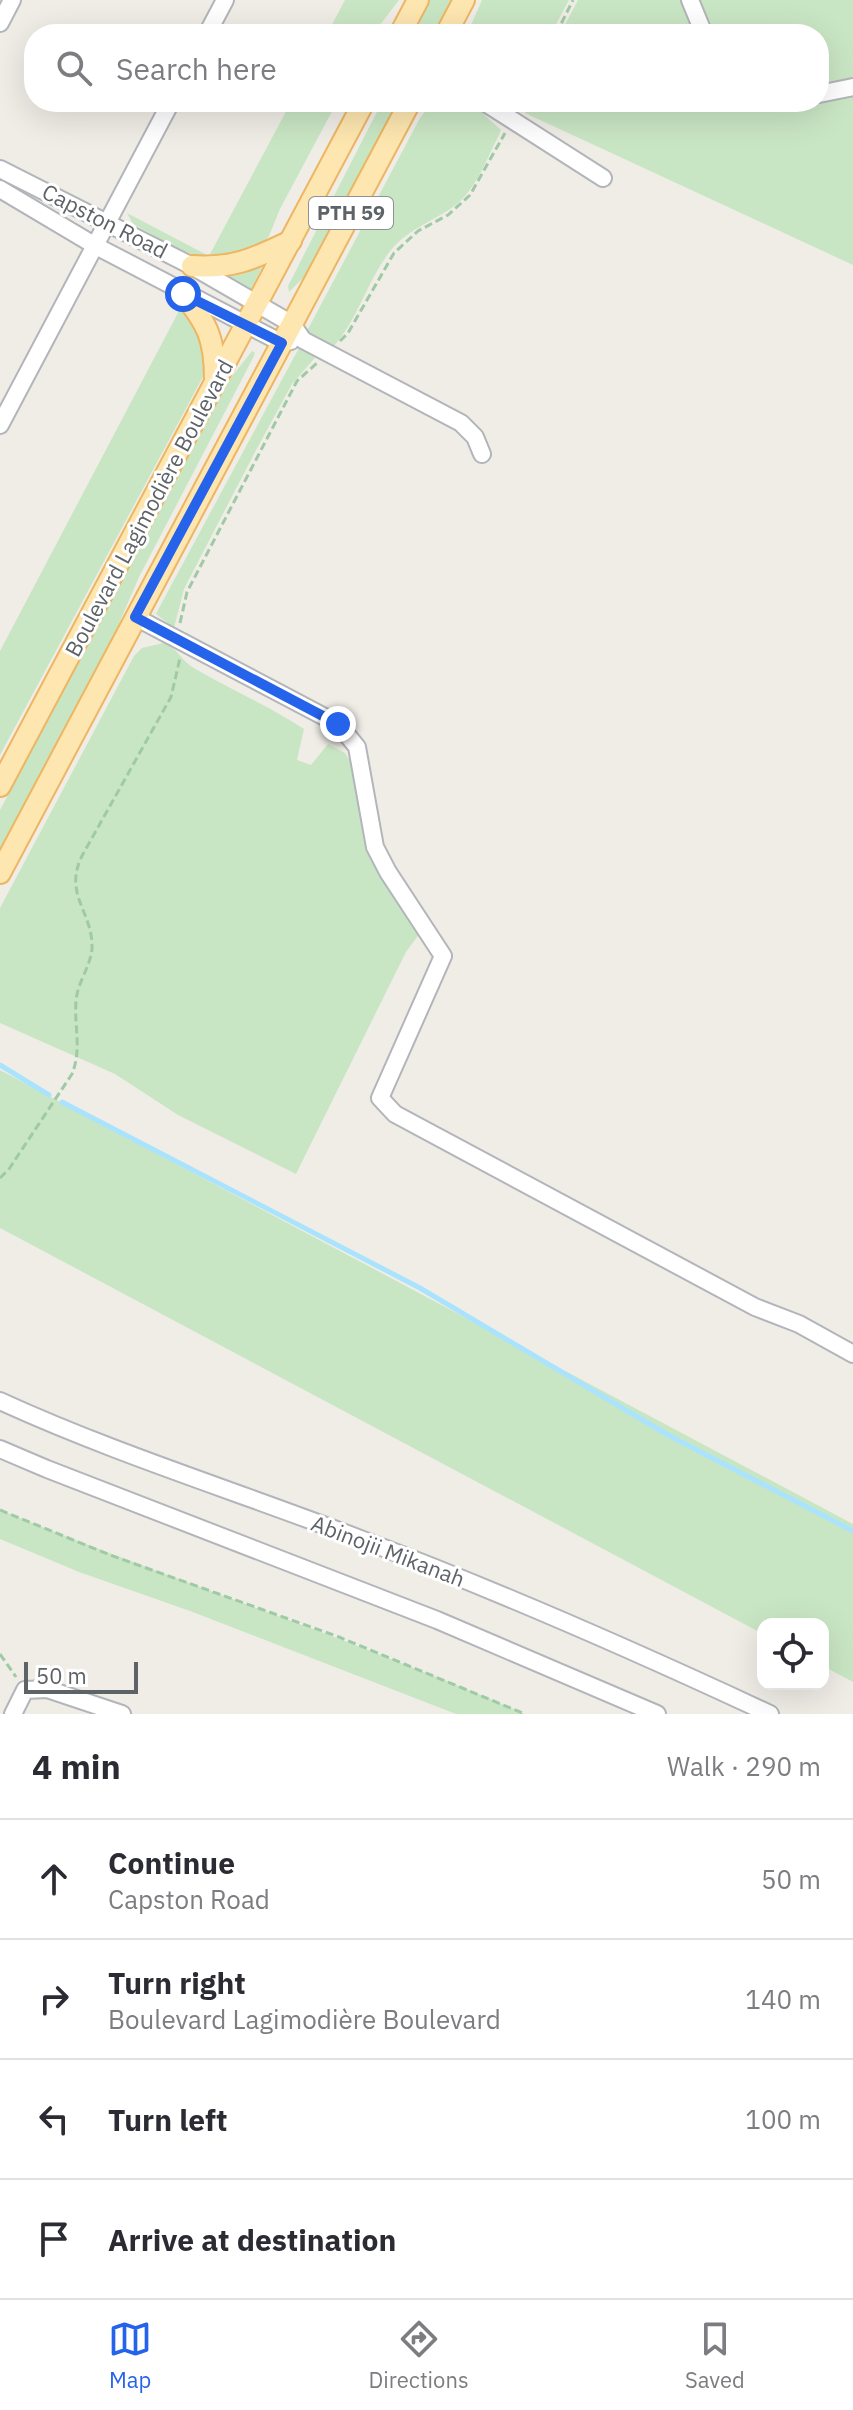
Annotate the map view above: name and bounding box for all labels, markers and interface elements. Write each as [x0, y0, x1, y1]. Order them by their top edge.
search box [24, 24, 829, 112]
icon: search [52, 46, 96, 90]
text: Search here [116, 49, 277, 88]
street label: Capston Road [38, 177, 173, 265]
road number: PTH 59 [309, 197, 393, 229]
route start [165, 276, 201, 312]
street label: Boulevard Lagimodière Boulevard [58, 354, 239, 661]
route end [320, 706, 356, 742]
street label: Abinojii Mikanah [307, 1508, 469, 1593]
map controls [757, 1618, 829, 1690]
button: locate [757, 1618, 829, 1690]
scale bar [24, 1658, 138, 1694]
text: 50 m [36, 1661, 87, 1690]
text: 4 min [32, 1744, 121, 1788]
text: Walk · 290 m [667, 1749, 821, 1783]
text: Continue [108, 1843, 235, 1882]
icon: ahead [32, 1857, 76, 1901]
text: 50 m [761, 1862, 821, 1896]
text: Capston Road [108, 1882, 270, 1916]
text: Turn right [108, 1963, 246, 2002]
icon: right [32, 1977, 76, 2021]
text: 140 m [745, 1982, 821, 2016]
text: Boulevard Lagimodière Boulevard [108, 2002, 501, 2036]
icon: left [32, 2097, 76, 2141]
text: Turn left [108, 2100, 227, 2139]
text: 100 m [745, 2102, 821, 2136]
icon: arrive [32, 2217, 76, 2261]
text: Arrive at destination [108, 2220, 396, 2259]
tab: Map [108, 2317, 152, 2394]
tab: Directions [369, 2317, 469, 2394]
tab: Saved [685, 2317, 745, 2394]

